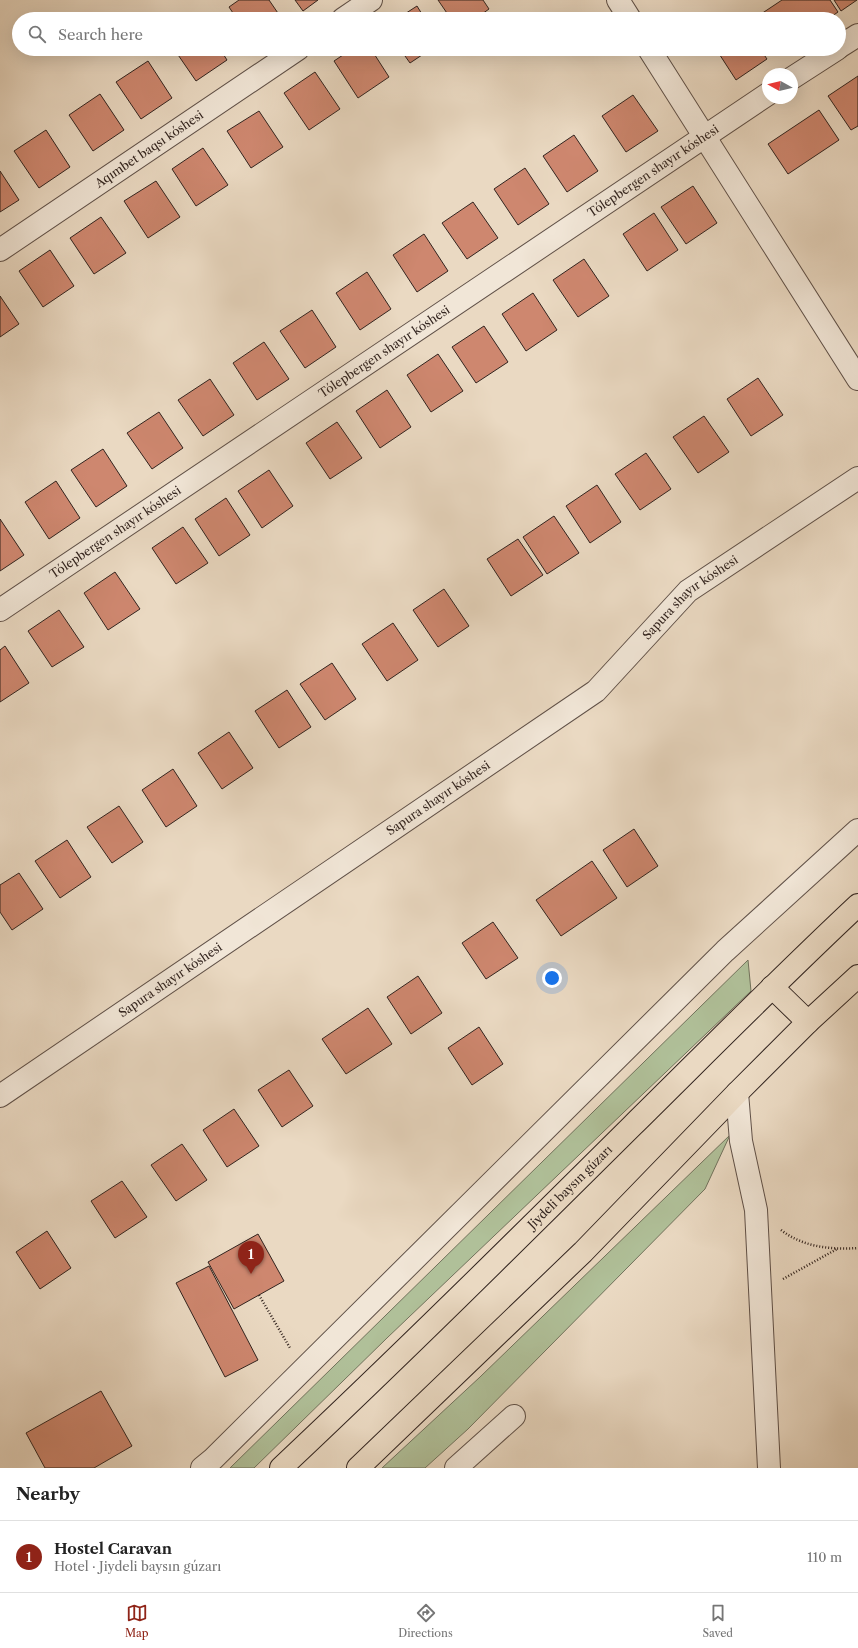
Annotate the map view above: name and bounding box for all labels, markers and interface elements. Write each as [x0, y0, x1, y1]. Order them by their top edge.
search box [12, 12, 846, 56]
icon: search [26, 23, 48, 45]
text: Search here [58, 25, 143, 44]
north arrow [762, 68, 798, 104]
street label: Aqımbet baqsı kóshesi [91, 107, 206, 191]
street label: Tólepbergen shayır kóshesi [584, 121, 722, 220]
street label: Tólepbergen shayır kóshesi [316, 302, 453, 401]
street label: Tólepbergen shayır kóshesi [47, 482, 184, 582]
street label: Sapura shayır kóshesi [639, 552, 741, 642]
street label: Sapura shayır kóshesi [383, 757, 493, 838]
street label: Sapura shayır kóshesi [115, 939, 225, 1020]
your location [542, 968, 562, 988]
street label: Jiydeli baysın gúzarı [523, 1142, 615, 1233]
pin: 1 [238, 1241, 264, 1274]
text: Nearby [16, 1484, 80, 1504]
text: Hostel Caravan [54, 1539, 172, 1558]
text: 1 [26, 1549, 32, 1565]
text: 110 m [807, 1549, 842, 1565]
text: Hotel · Jiydeli baysın gúzarı [54, 1558, 221, 1574]
tab: Map [125, 1602, 149, 1640]
tab: Directions [398, 1602, 453, 1640]
tab: Saved [703, 1602, 733, 1640]

